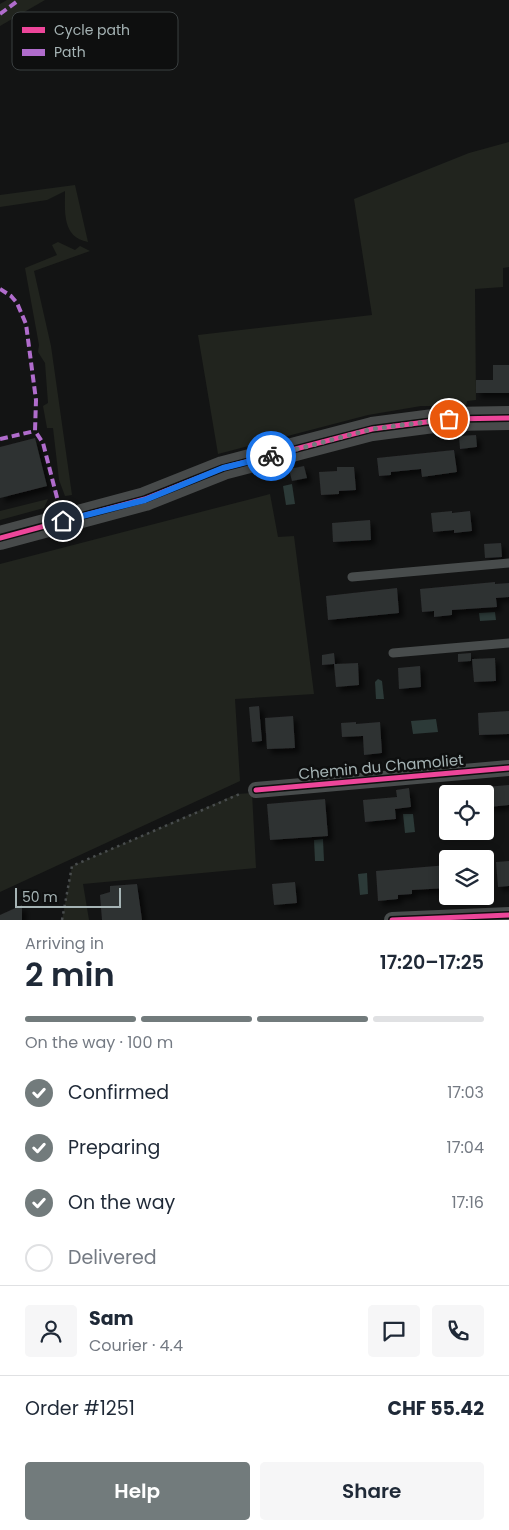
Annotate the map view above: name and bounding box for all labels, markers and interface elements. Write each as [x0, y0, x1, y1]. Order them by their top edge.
legend [12, 12, 178, 70]
text: Cycle path [54, 20, 130, 40]
text: Path [54, 42, 86, 62]
pin [428, 398, 470, 440]
icon: bag [435, 405, 463, 433]
courier [246, 431, 296, 481]
icon: bike [257, 442, 285, 470]
pin [42, 500, 84, 542]
icon: home [49, 507, 77, 535]
street label: Chemin du Chamoliet [298, 749, 464, 784]
map controls [439, 785, 494, 905]
button: locate [439, 785, 494, 840]
button: layers [439, 850, 494, 905]
scale bar [15, 885, 121, 908]
text: 50 m [22, 887, 58, 907]
text: Arriving in [25, 932, 104, 955]
text: 17:20–17:25 [380, 949, 484, 976]
text: 2 min [25, 952, 115, 997]
text: On the way · 100 m [25, 1031, 173, 1054]
icon: check [25, 1079, 53, 1107]
text: Confirmed [68, 1079, 169, 1106]
text: 17:03 [447, 1081, 484, 1104]
icon: check [25, 1134, 53, 1162]
text: Preparing [68, 1134, 160, 1161]
text: 17:04 [447, 1136, 484, 1159]
icon: check [25, 1189, 53, 1217]
text: On the way [68, 1189, 175, 1216]
text: 17:16 [451, 1191, 484, 1214]
text: Delivered [68, 1244, 157, 1271]
button: person [25, 1305, 77, 1357]
text: Sam [89, 1305, 134, 1332]
button: chat [368, 1305, 420, 1357]
button: phone [432, 1305, 484, 1357]
text: Courier · 4.4 [89, 1334, 183, 1357]
text: Order #1251 [25, 1395, 135, 1422]
text: CHF 55.42 [387, 1395, 484, 1422]
button: Help [25, 1462, 250, 1520]
button: Share [260, 1462, 484, 1520]

